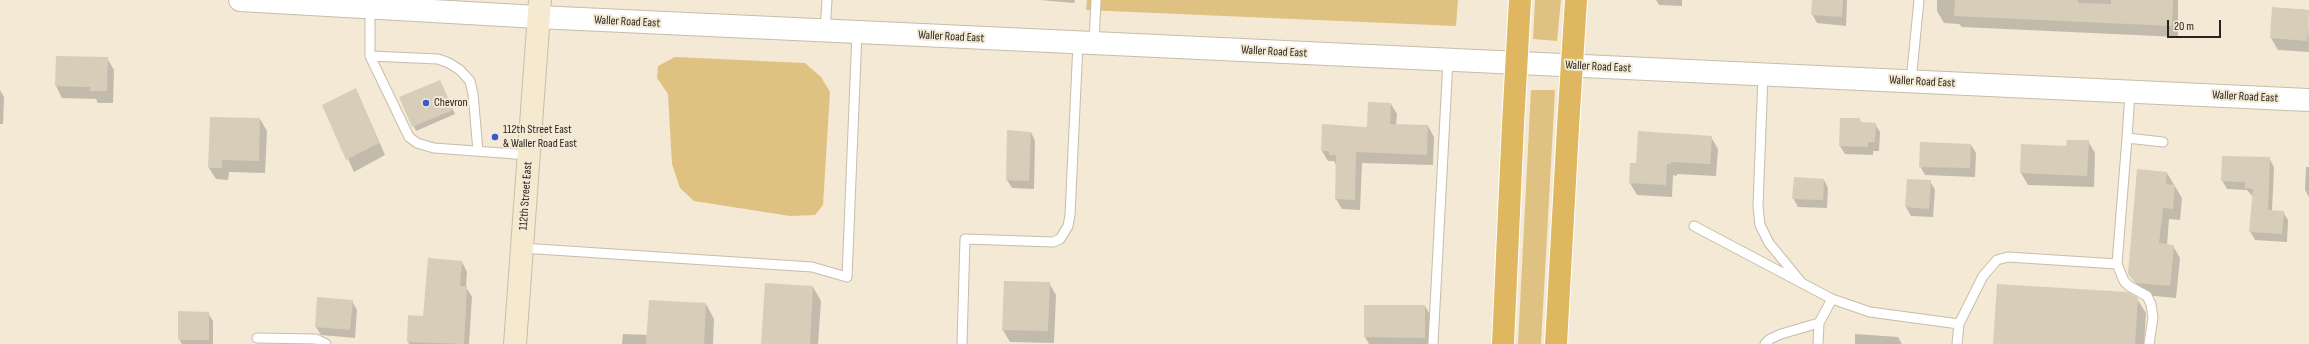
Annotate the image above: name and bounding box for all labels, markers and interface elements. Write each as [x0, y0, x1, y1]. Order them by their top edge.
scale bar [2169, 12, 2223, 38]
street label: Waller Road East [594, 13, 660, 31]
text: 20 m [2174, 19, 2194, 34]
street label: Waller Road East [918, 28, 984, 46]
street label: Waller Road East [1241, 43, 1307, 61]
street label: Waller Road East [1565, 58, 1631, 76]
street label: Waller Road East [1889, 73, 1955, 91]
street label: Waller Road East [2212, 88, 2278, 106]
place label: Chevron [434, 96, 468, 110]
marker: Chevron [421, 98, 431, 108]
place label: 112th Street East & Waller Road East [503, 123, 577, 151]
marker: 112th Street East & Waller Road East [490, 132, 500, 142]
street label: 112th Street East [516, 161, 536, 231]

